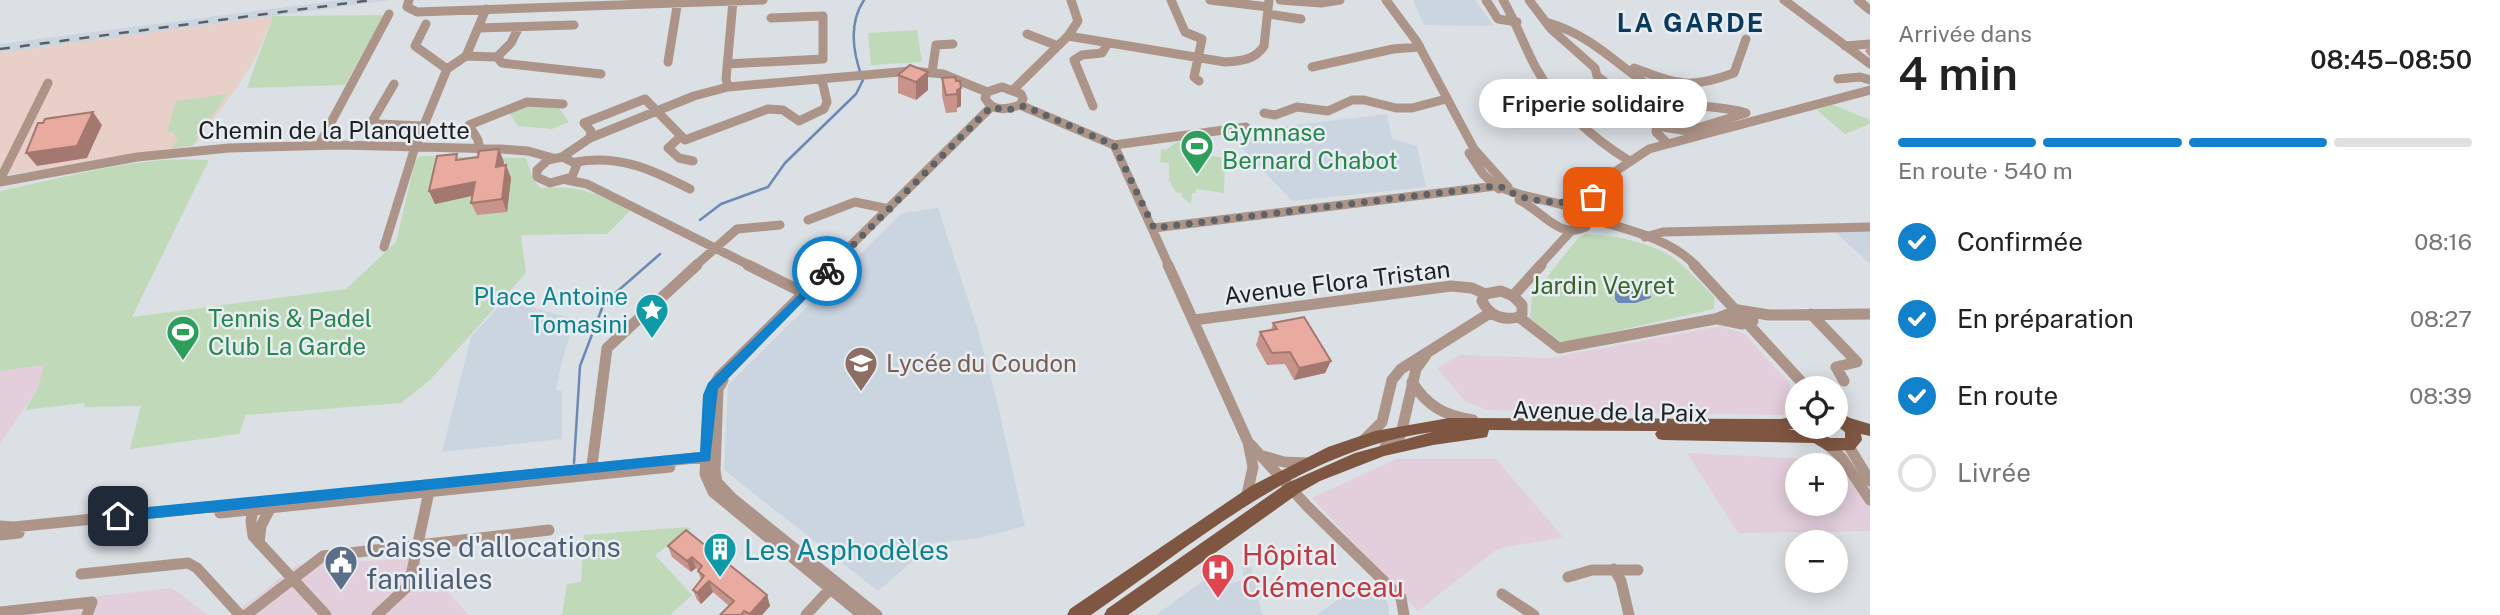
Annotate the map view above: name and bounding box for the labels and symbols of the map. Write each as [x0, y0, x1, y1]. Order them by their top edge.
district label: LA GARDE [1617, 7, 1765, 38]
callout: Friperie solidaire [1479, 78, 1707, 127]
street label: Chemin de la Planquette [198, 116, 470, 144]
place label: Gymnase Bernard Chabot [1222, 118, 1398, 174]
sports icon: Gymnase Bernard Chabot [1178, 127, 1216, 176]
pin [1563, 167, 1623, 227]
courier [792, 236, 862, 306]
street label: Avenue Flora Tristan [1222, 254, 1452, 310]
park label: Jardin Veyret [1531, 271, 1675, 299]
place label: Place Antoine Tomasini [474, 282, 628, 338]
place icon: Place Antoine Tomasini [633, 291, 671, 340]
place label: Tennis & Padel Club La Garde [208, 304, 372, 360]
sports icon: Tennis & Padel Club La Garde [164, 313, 202, 362]
school or university icon: Lycée du Coudon [842, 344, 880, 393]
place label: Lycée du Coudon [886, 349, 1077, 377]
street label: Avenue de la Paix [1512, 395, 1708, 427]
pin [88, 486, 148, 546]
place label: Caisse d'allocations familiales [366, 530, 621, 595]
building icon: Les Asphodèles [701, 530, 739, 579]
place label: Les Asphodèles [744, 533, 949, 566]
place label: Hôpital Clémenceau [1242, 538, 1404, 603]
public building icon: Caisse d'allocations familiales [322, 543, 360, 592]
hospital icon: Hôpital Clémenceau [1199, 551, 1237, 600]

